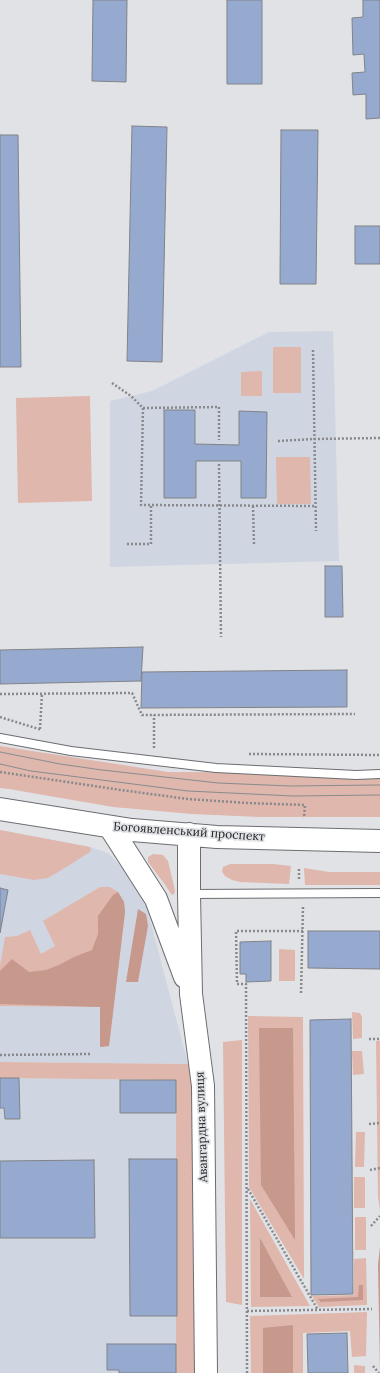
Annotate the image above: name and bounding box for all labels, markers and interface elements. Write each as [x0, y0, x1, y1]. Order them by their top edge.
street label: Богоявленський проспект [113, 820, 265, 844]
street label: Авангардна вулиця [193, 1071, 211, 1183]

